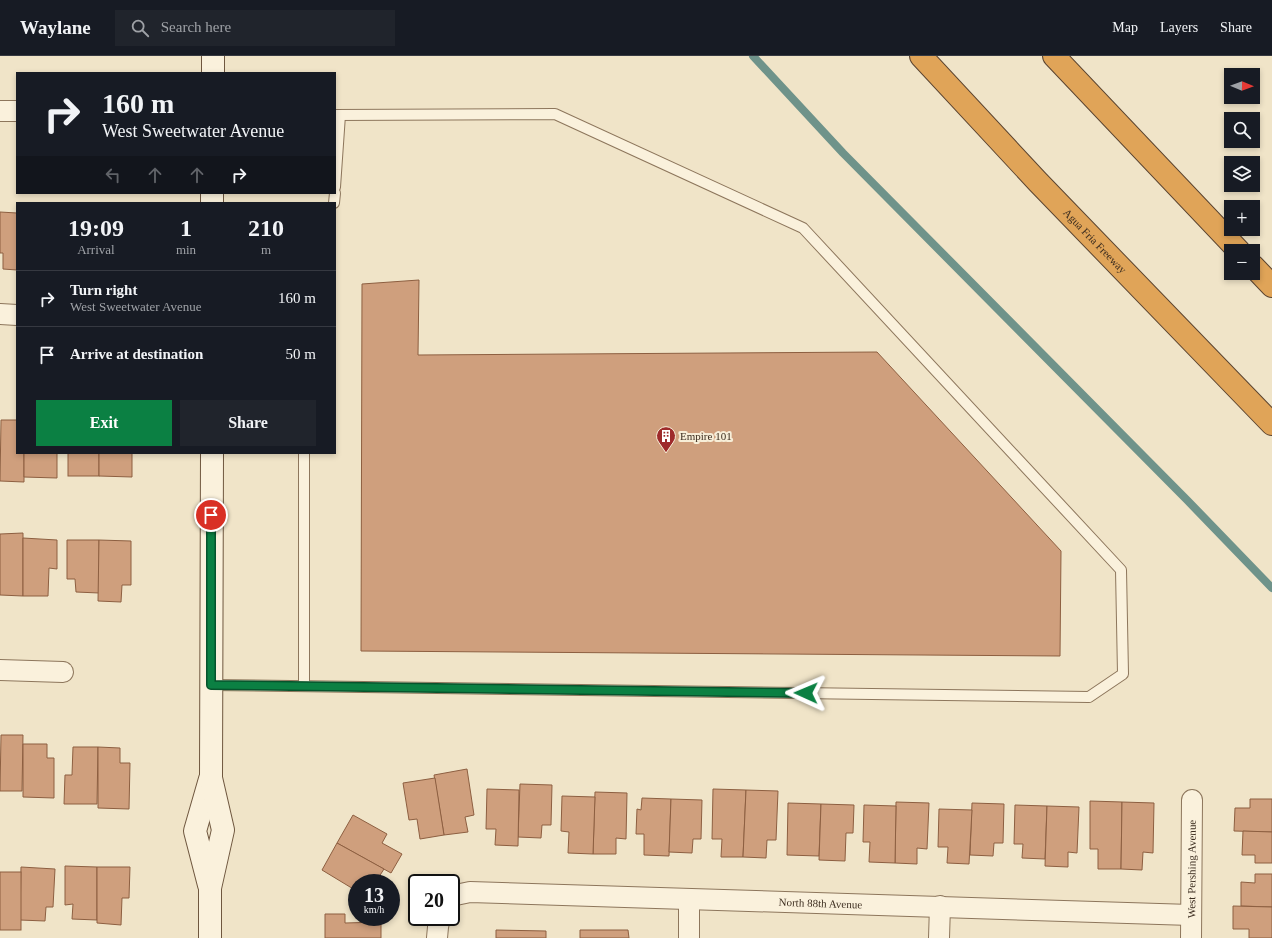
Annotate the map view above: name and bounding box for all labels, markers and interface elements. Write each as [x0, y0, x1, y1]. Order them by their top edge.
search box [115, 10, 395, 46]
text: Waylane [20, 17, 91, 38]
icon: search [129, 17, 151, 39]
text: Search here [161, 19, 231, 35]
text: Map [1112, 20, 1138, 35]
text: Layers [1160, 20, 1198, 35]
text: Share [1220, 20, 1252, 35]
north arrow [1224, 68, 1260, 104]
map controls [1224, 68, 1260, 280]
icon: right [36, 88, 88, 140]
text: 160 m [102, 88, 174, 119]
button: search [1224, 112, 1260, 148]
text: West Sweetwater Avenue [102, 121, 284, 141]
button: layers [1224, 156, 1260, 192]
icon: left [102, 164, 124, 186]
icon: ahead [144, 164, 166, 186]
icon: ahead [186, 164, 208, 186]
icon: right [228, 164, 250, 186]
button: + [1224, 200, 1260, 236]
street label: Agua Fria Freeway [1061, 206, 1129, 276]
text: 19:09 [68, 215, 124, 241]
text: 1 [180, 215, 192, 241]
text: 210 [248, 215, 284, 241]
text: Arrival [77, 242, 115, 257]
text: min [176, 242, 196, 257]
text: m [261, 242, 271, 257]
button: − [1224, 244, 1260, 280]
text: Turn right [70, 282, 137, 298]
icon: right [36, 288, 58, 310]
text: 160 m [278, 290, 316, 306]
text: West Sweetwater Avenue [70, 299, 202, 314]
icon: arrive [36, 344, 58, 366]
text: Arrive at destination [70, 346, 203, 362]
text: 50 m [286, 346, 316, 362]
button: Exit [36, 400, 172, 446]
button: Share [180, 400, 316, 446]
building icon: Empire 101 [655, 425, 677, 453]
place label: Empire 101 [680, 430, 732, 442]
pin [194, 498, 228, 532]
icon: arrive [200, 504, 222, 526]
position arrow [785, 672, 827, 714]
street label: West Pershing Avenue [1185, 820, 1198, 918]
speed limit sign: 20 [408, 874, 460, 926]
text: 13 [364, 884, 384, 906]
street label: North 88th Avenue [778, 896, 862, 911]
text: km/h [364, 904, 384, 915]

